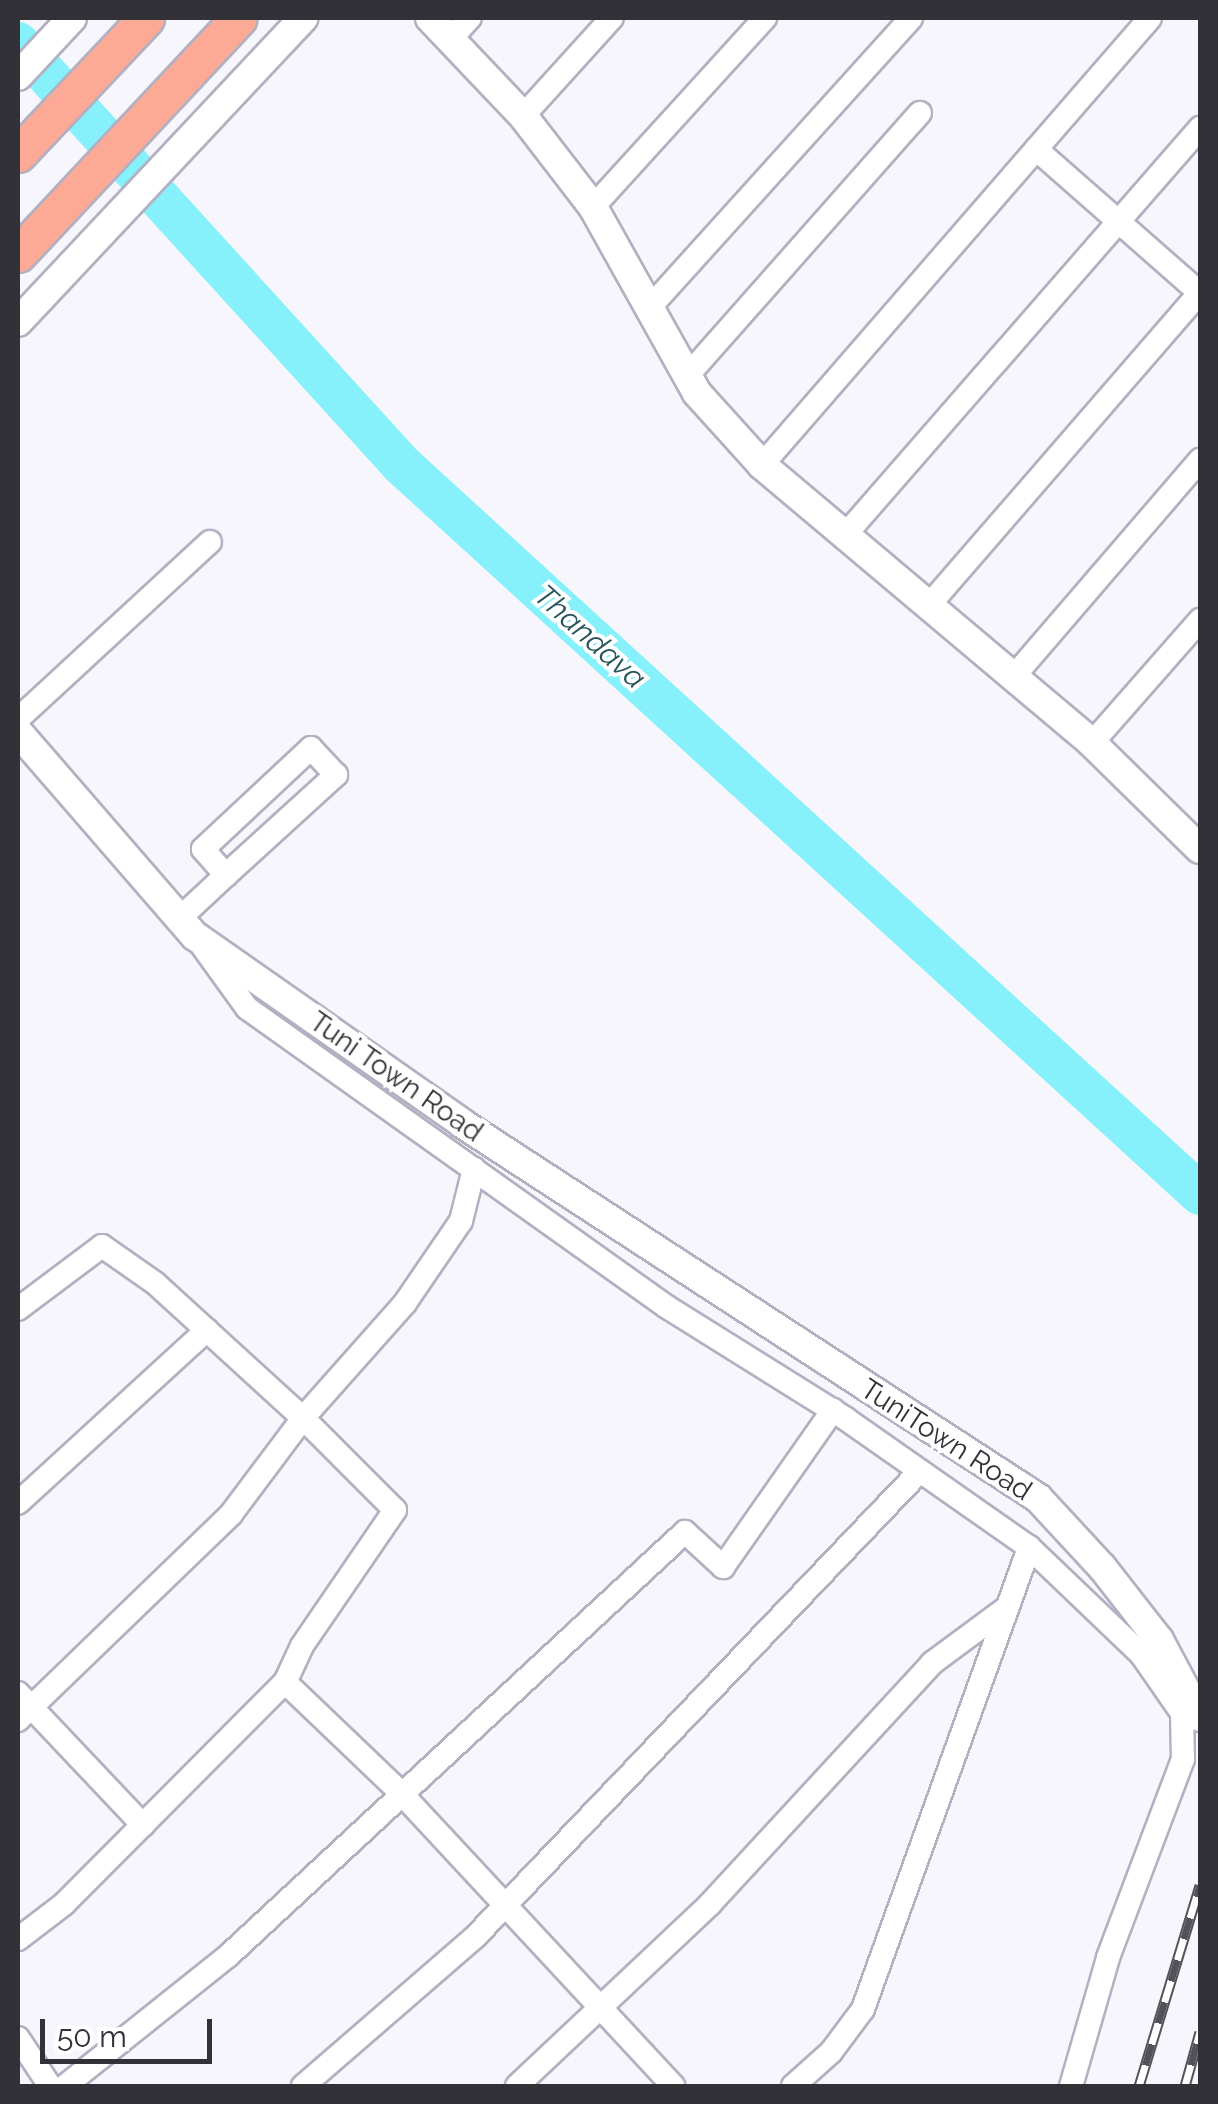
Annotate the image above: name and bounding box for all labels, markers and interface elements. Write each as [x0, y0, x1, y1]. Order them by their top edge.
water label: Thandava [527, 578, 653, 696]
street label: Tuni Town Road [303, 1005, 489, 1149]
street label: TuniTown Road [854, 1372, 1038, 1508]
scale bar [45, 1999, 218, 2061]
text: 50 m [57, 2019, 127, 2054]

